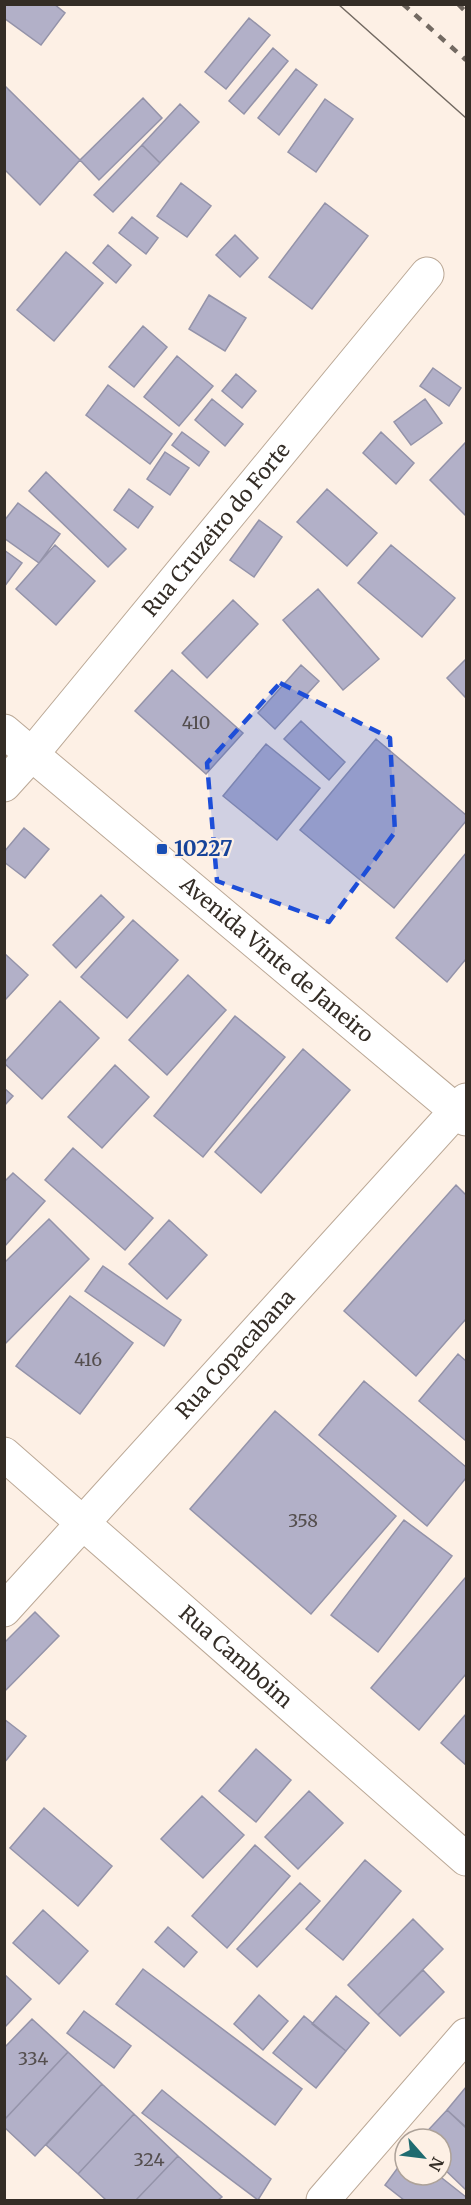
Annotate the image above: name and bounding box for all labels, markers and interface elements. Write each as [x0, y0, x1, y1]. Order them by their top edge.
street label: Rua Cruzeiro do Forte [136, 437, 296, 622]
house number: 410 [182, 711, 210, 734]
place label: 10227 [174, 835, 233, 862]
marker: 10227 [155, 842, 169, 856]
street label: Avenida Vinte de Janeiro [174, 870, 379, 1048]
street label: Rua Copacabana [170, 1284, 301, 1424]
house number: 416 [74, 1348, 102, 1371]
house number: 358 [288, 1509, 318, 1532]
street label: Rua Camboim [173, 1600, 298, 1714]
house number: 334 [18, 2047, 48, 2070]
north arrow [393, 2127, 453, 2187]
house number: 324 [134, 2148, 164, 2171]
text: N [424, 2154, 448, 2175]

